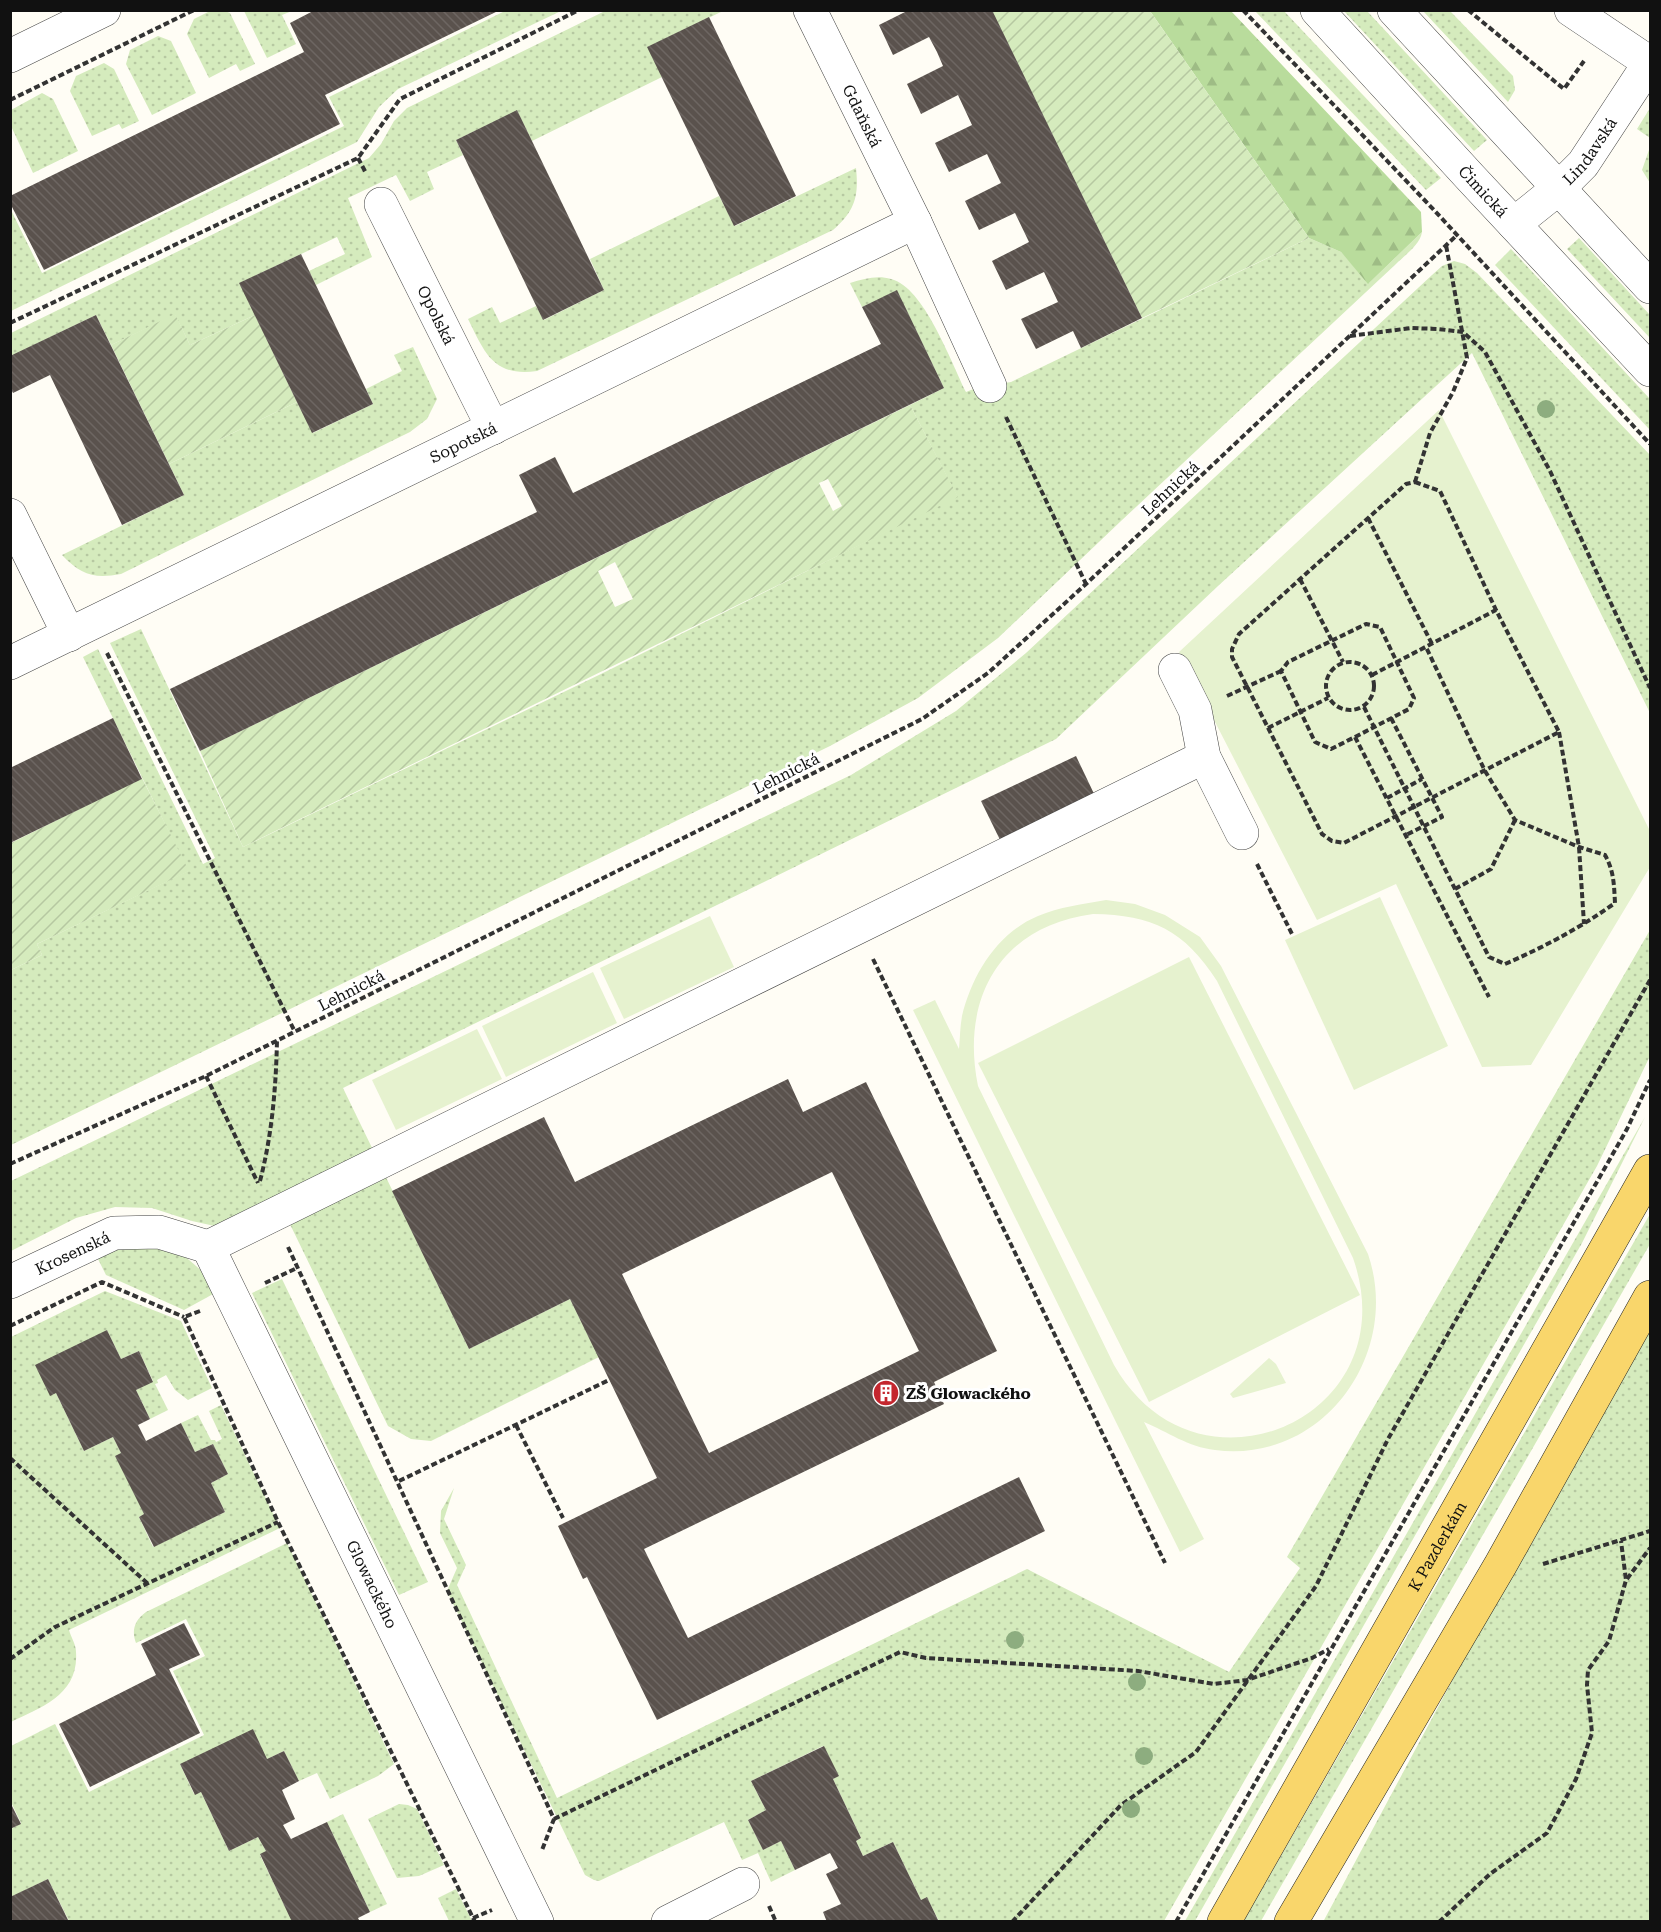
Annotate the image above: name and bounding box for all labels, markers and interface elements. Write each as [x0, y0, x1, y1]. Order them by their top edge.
street label: Gdaňská [838, 81, 886, 151]
street label: Lindavská [1559, 114, 1621, 189]
street label: Čimická [1454, 162, 1512, 222]
street label: Opolská [413, 282, 459, 348]
street label: Sopotská [427, 418, 500, 467]
street label: Lehnická [1138, 457, 1203, 520]
street label: Lehnická [750, 749, 823, 798]
street label: Lehnická [315, 966, 388, 1015]
street label: Krosenská [32, 1227, 113, 1279]
building icon: ZŠ Glowackého [871, 1378, 901, 1408]
place label: ZŠ Glowackého [906, 1384, 1031, 1403]
street label: K Pazderkám [1405, 1498, 1471, 1595]
street label: Glowackého [342, 1537, 401, 1632]

